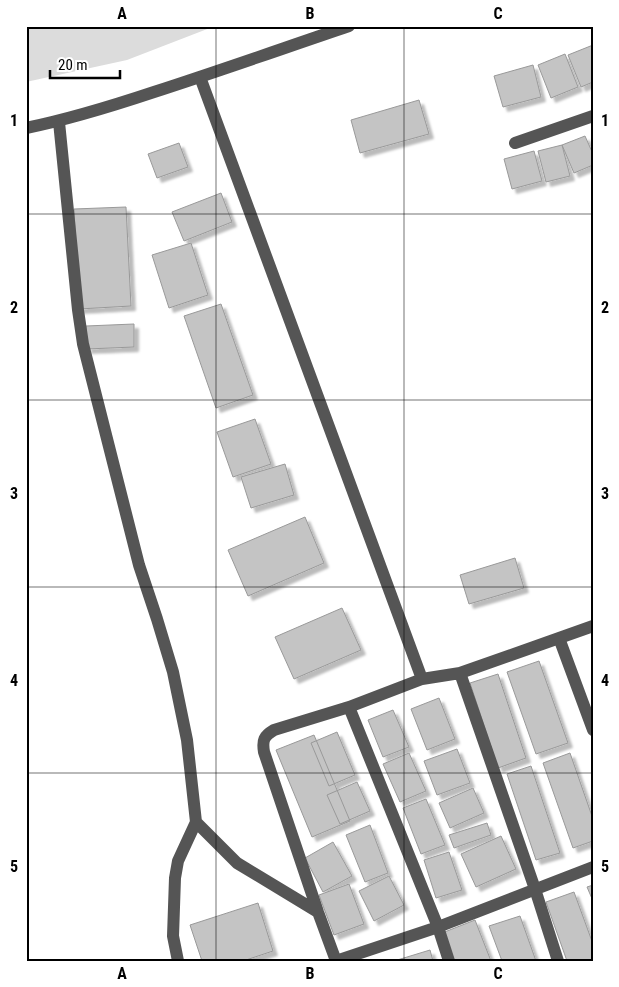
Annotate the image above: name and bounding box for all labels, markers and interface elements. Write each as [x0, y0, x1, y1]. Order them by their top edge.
text: A [117, 4, 127, 23]
text: B [306, 4, 315, 23]
text: C [493, 4, 503, 23]
scale bar [50, 48, 120, 80]
text: 20 m [58, 56, 88, 74]
text: 1 [10, 111, 18, 130]
text: 1 [601, 111, 609, 130]
text: 2 [10, 298, 18, 317]
text: 2 [601, 298, 609, 317]
text: 3 [10, 484, 18, 503]
text: 3 [601, 484, 609, 503]
text: 4 [10, 671, 18, 690]
text: 4 [601, 671, 609, 690]
text: 5 [10, 857, 18, 876]
text: 5 [601, 857, 609, 876]
text: A [117, 964, 127, 983]
text: B [306, 964, 315, 983]
text: C [493, 964, 503, 983]

